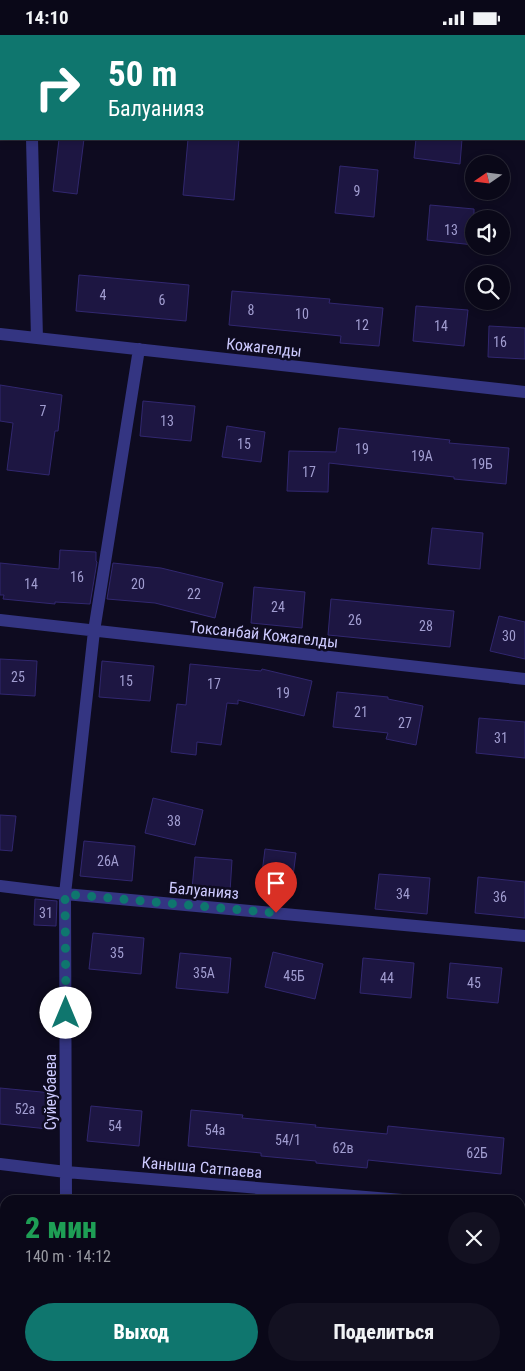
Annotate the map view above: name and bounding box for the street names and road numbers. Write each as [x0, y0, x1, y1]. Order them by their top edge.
street label: Кожагелды [225, 334, 303, 361]
street label: Токсанбай Кожагелды [189, 617, 339, 652]
street label: Балуанияз [168, 878, 240, 903]
street label: Суйеубаева [41, 1054, 60, 1130]
street label: Каныша Сатпаева [141, 1153, 263, 1182]

